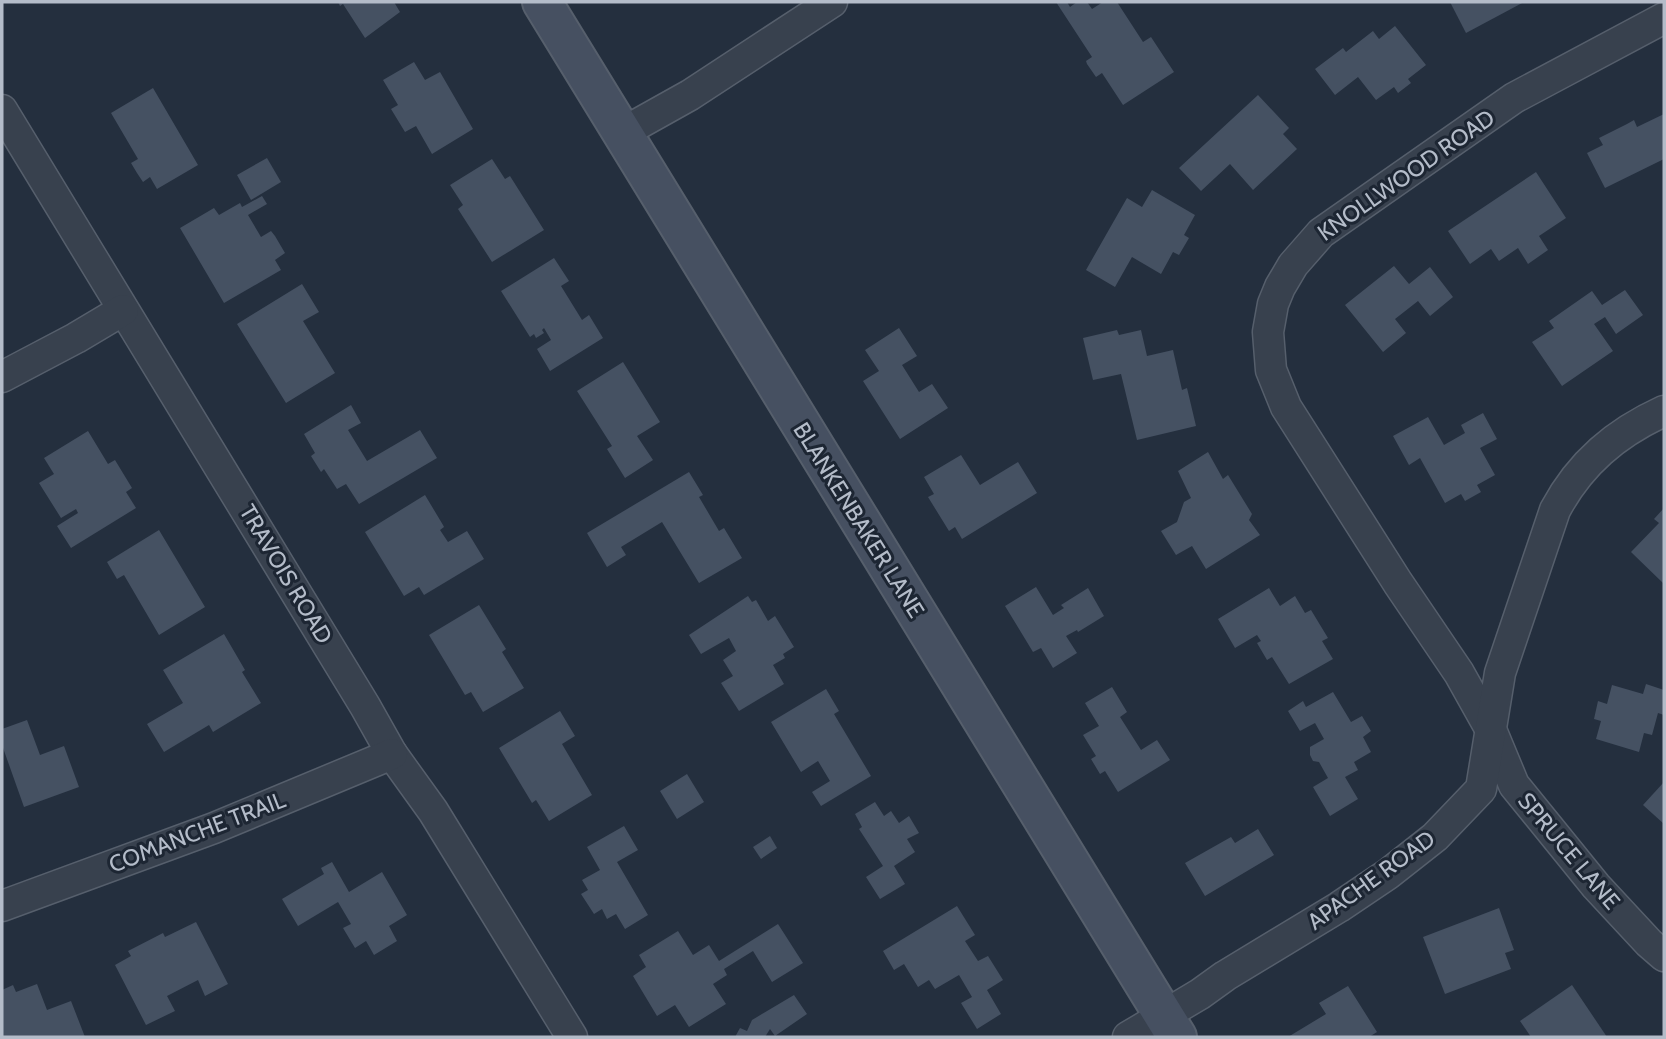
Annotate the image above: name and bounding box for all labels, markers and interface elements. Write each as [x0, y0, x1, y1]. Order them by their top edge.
street label: KNOLLWOOD ROAD [1312, 103, 1500, 247]
street label: BLANKENBAKER LANE [788, 417, 930, 623]
street label: TRAVOIS ROAD [233, 499, 339, 649]
street label: COMANCHE TRAIL [105, 785, 290, 878]
street label: SPRUCE LANE [1512, 787, 1626, 915]
street label: APACHE ROAD [1302, 824, 1440, 936]

